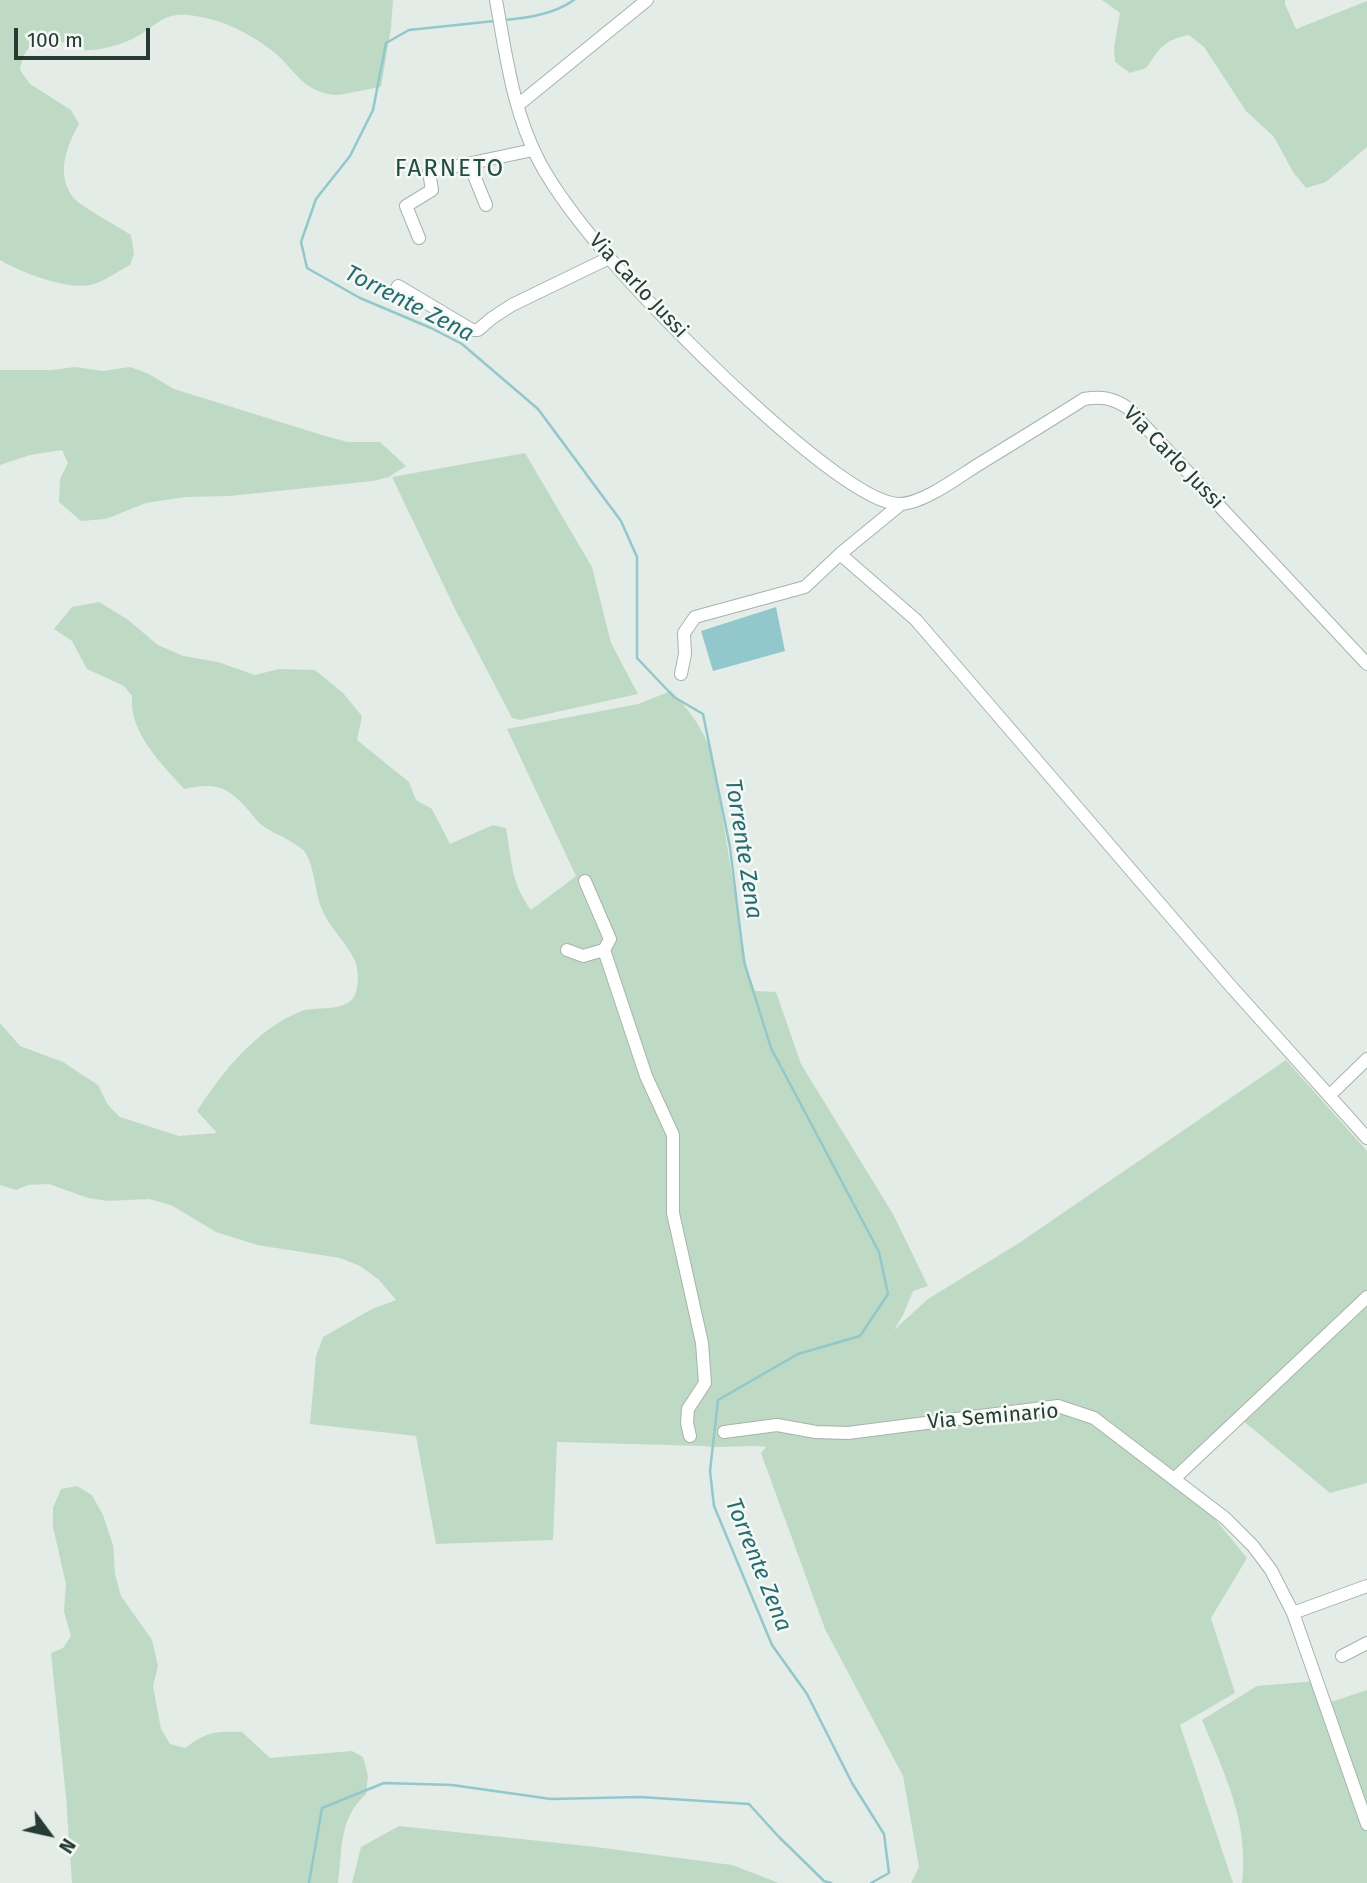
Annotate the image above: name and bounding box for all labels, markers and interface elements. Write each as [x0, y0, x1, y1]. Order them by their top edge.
scale bar [18, 14, 154, 58]
text: 100 m [27, 27, 83, 53]
district label: FARNETO [396, 155, 504, 183]
street label: Via Carlo Jussi [583, 229, 693, 343]
water label: Torrente Zena [340, 260, 478, 348]
street label: Via Carlo Jussi [1118, 401, 1228, 515]
water label: Torrente Zena [718, 777, 768, 921]
street label: Via Seminario [926, 1399, 1060, 1435]
water label: Torrente Zena [719, 1494, 797, 1636]
north arrow [14, 1799, 84, 1869]
text: N [54, 1834, 80, 1857]

